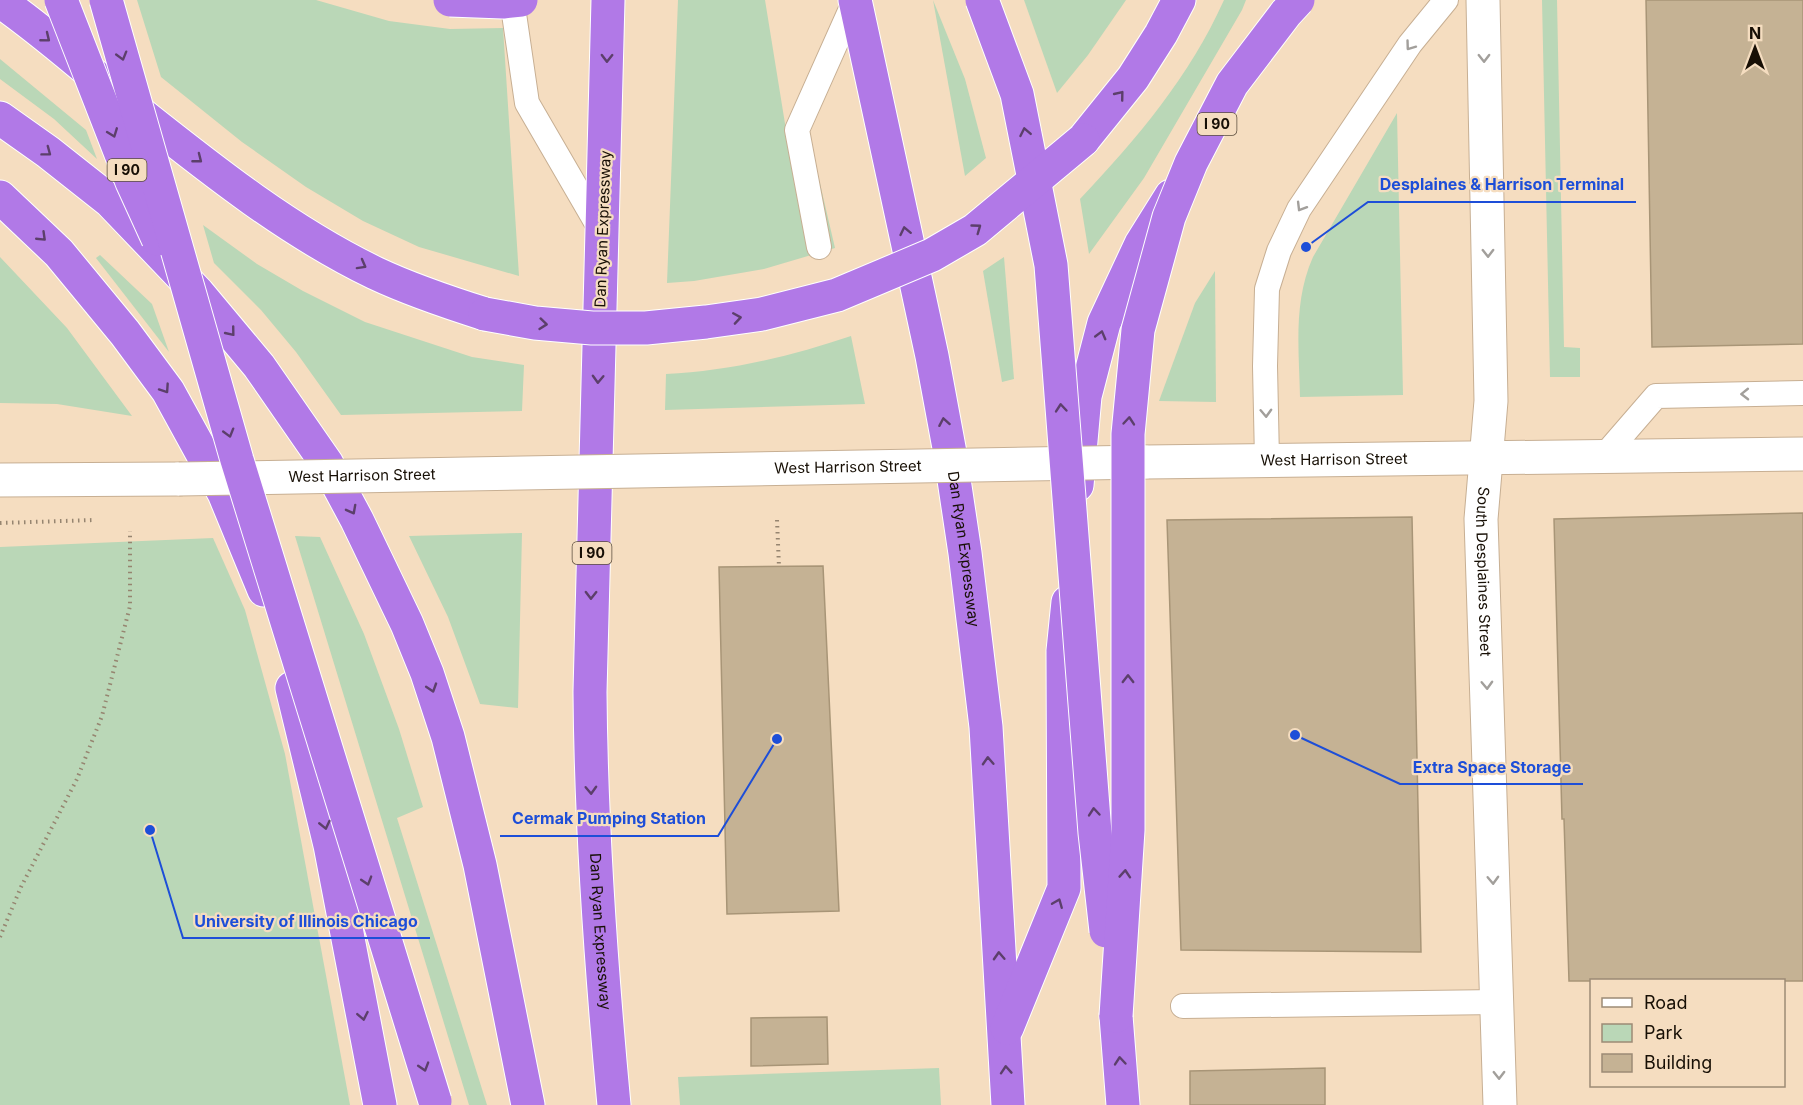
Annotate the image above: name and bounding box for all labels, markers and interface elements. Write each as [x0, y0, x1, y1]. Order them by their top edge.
north arrow [1725, 18, 1785, 78]
text: N [1749, 23, 1761, 43]
one-way arrow [39, 30, 50, 41]
one-way arrow [1406, 39, 1417, 50]
one-way arrow [115, 50, 127, 61]
one-way arrow [601, 54, 613, 63]
one-way arrow [1478, 54, 1490, 63]
one-way arrow [1113, 90, 1124, 101]
road number: I 90 [1198, 113, 1236, 135]
one-way arrow [106, 127, 118, 138]
one-way arrow [1019, 128, 1032, 138]
one-way arrow [41, 145, 52, 156]
street label: Dan Ryan Expressway [590, 150, 615, 308]
one-way arrow [192, 152, 203, 163]
road number: I 90 [108, 159, 146, 181]
callout: Desplaines & Harrison Terminal [1368, 168, 1636, 202]
text: Desplaines & Harrison Terminal [1380, 174, 1624, 194]
one-way arrow [1296, 201, 1308, 211]
one-way arrow [970, 224, 981, 235]
one-way arrow [899, 226, 912, 236]
one-way arrow [35, 230, 46, 241]
one-way arrow [1482, 249, 1494, 258]
one-way arrow [355, 258, 366, 270]
one-way arrow [733, 312, 742, 324]
one-way arrow [538, 317, 548, 330]
one-way arrow [224, 325, 235, 336]
one-way arrow [1094, 330, 1106, 340]
one-way arrow [592, 375, 604, 384]
one-way arrow [158, 382, 169, 393]
one-way arrow [1740, 388, 1749, 400]
one-way arrow [1055, 404, 1068, 413]
one-way arrow [1260, 408, 1272, 417]
one-way arrow [938, 417, 951, 427]
one-way arrow [1122, 417, 1135, 426]
one-way arrow [222, 427, 234, 438]
street label: West Harrison Street [1260, 449, 1408, 470]
street label: West Harrison Street [774, 456, 922, 478]
street label: West Harrison Street [288, 464, 436, 486]
street label: Dan Ryan Expressway [944, 470, 984, 629]
street label: South Desplaines Street [1472, 486, 1495, 657]
one-way arrow [345, 504, 356, 515]
road number: I 90 [572, 542, 612, 564]
one-way arrow [585, 591, 597, 600]
one-way arrow [1122, 675, 1134, 684]
one-way arrow [1480, 681, 1493, 690]
one-way arrow [425, 682, 437, 693]
callout: Extra Space Storage [1400, 750, 1583, 784]
one-way arrow [981, 756, 994, 765]
text: Extra Space Storage [1413, 757, 1571, 777]
one-way arrow [585, 786, 597, 795]
callout: Cermak Pumping Station [500, 802, 718, 836]
text: Cermak Pumping Station [512, 808, 706, 828]
one-way arrow [1087, 808, 1100, 817]
one-way arrow [318, 820, 331, 830]
street label: Dan Ryan Expressway [586, 853, 616, 1011]
one-way arrow [1119, 870, 1132, 879]
one-way arrow [359, 875, 372, 886]
one-way arrow [1487, 876, 1500, 885]
one-way arrow [1051, 899, 1063, 910]
callout: University of Illinois Chicago [183, 904, 430, 938]
text: University of Illinois Chicago [194, 911, 418, 931]
one-way arrow [993, 951, 1006, 960]
legend [1590, 979, 1785, 1087]
text: Road [1644, 992, 1687, 1013]
one-way arrow [356, 1011, 369, 1021]
text: Park [1644, 1022, 1683, 1043]
text: Building [1644, 1052, 1712, 1073]
one-way arrow [1113, 1056, 1126, 1065]
one-way arrow [417, 1061, 429, 1072]
one-way arrow [1000, 1065, 1013, 1074]
one-way arrow [1493, 1070, 1505, 1079]

